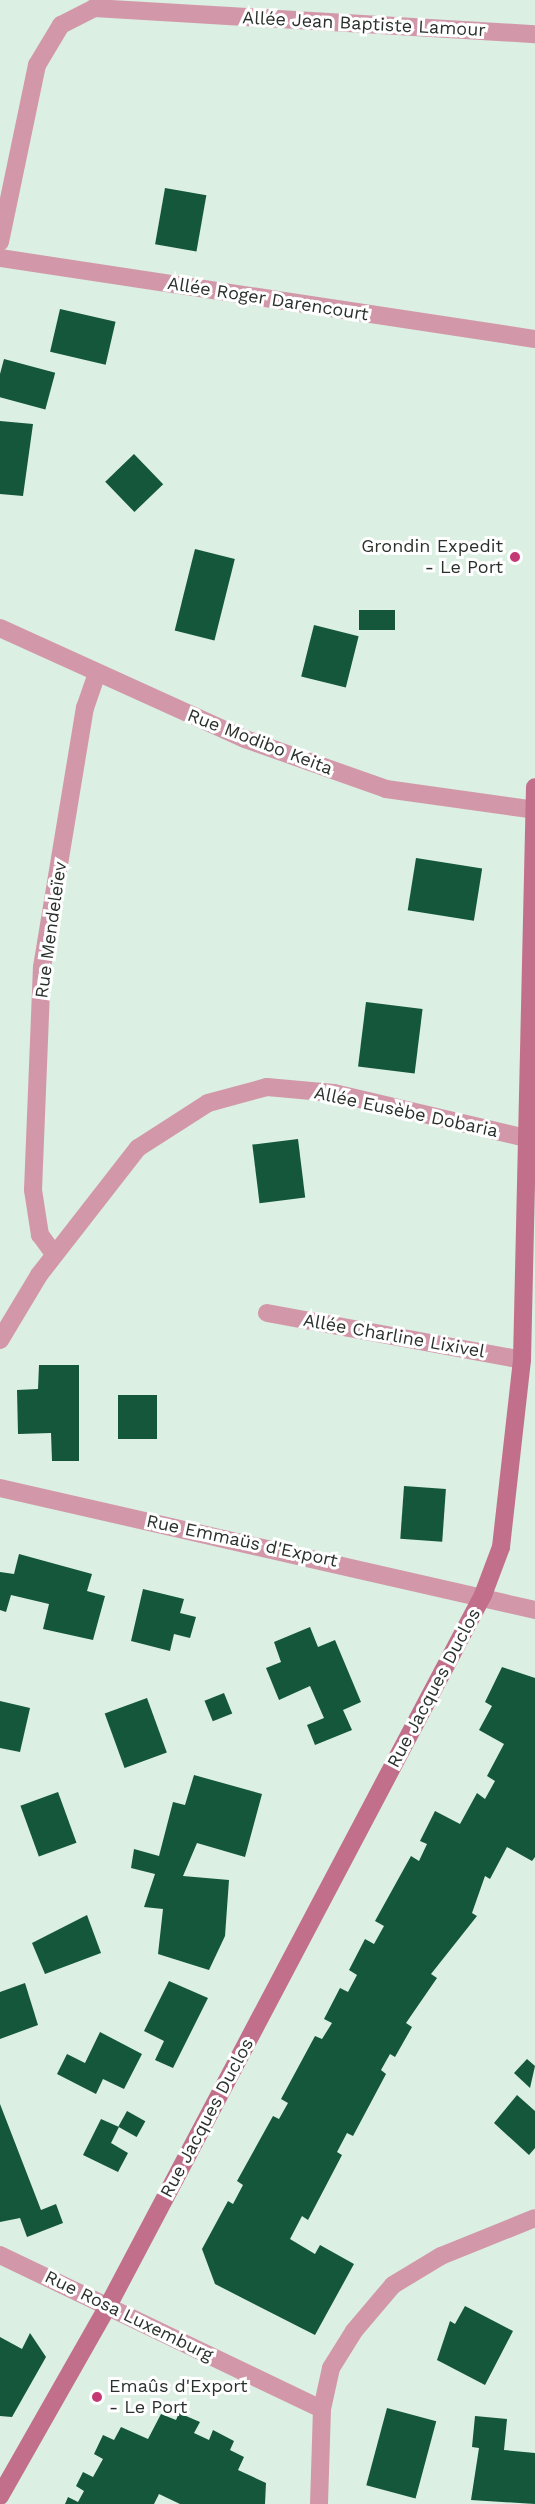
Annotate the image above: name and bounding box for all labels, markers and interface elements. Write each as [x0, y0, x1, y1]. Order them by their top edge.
street label: Allée Jean Baptiste Lamour [242, 7, 486, 41]
street label: Allée Roger Darencourt [166, 272, 370, 326]
place label: Grondin Expedit - Le Port [361, 536, 503, 578]
marker: Grondin Expedit - Le Port [508, 550, 522, 564]
street label: Rue Modibo Keita [184, 704, 336, 780]
street label: Rue Mendeleïev [31, 860, 71, 1000]
street label: Allée Eusèbe Dobaria [312, 1082, 500, 1142]
street label: Allée Charline Lixivel [302, 1309, 486, 1363]
street label: Rue Emmaüs d'Export [144, 1510, 340, 1572]
street label: Rue Jacques Duclos [383, 1604, 485, 1772]
street label: Rue Jacques Duclos [156, 2034, 258, 2202]
street label: Rue Rosa Luxemburg [41, 2266, 217, 2366]
place label: Emaûs d'Export - Le Port [109, 2376, 248, 2418]
marker: Emaûs d'Export - Le Port [90, 2390, 104, 2404]

